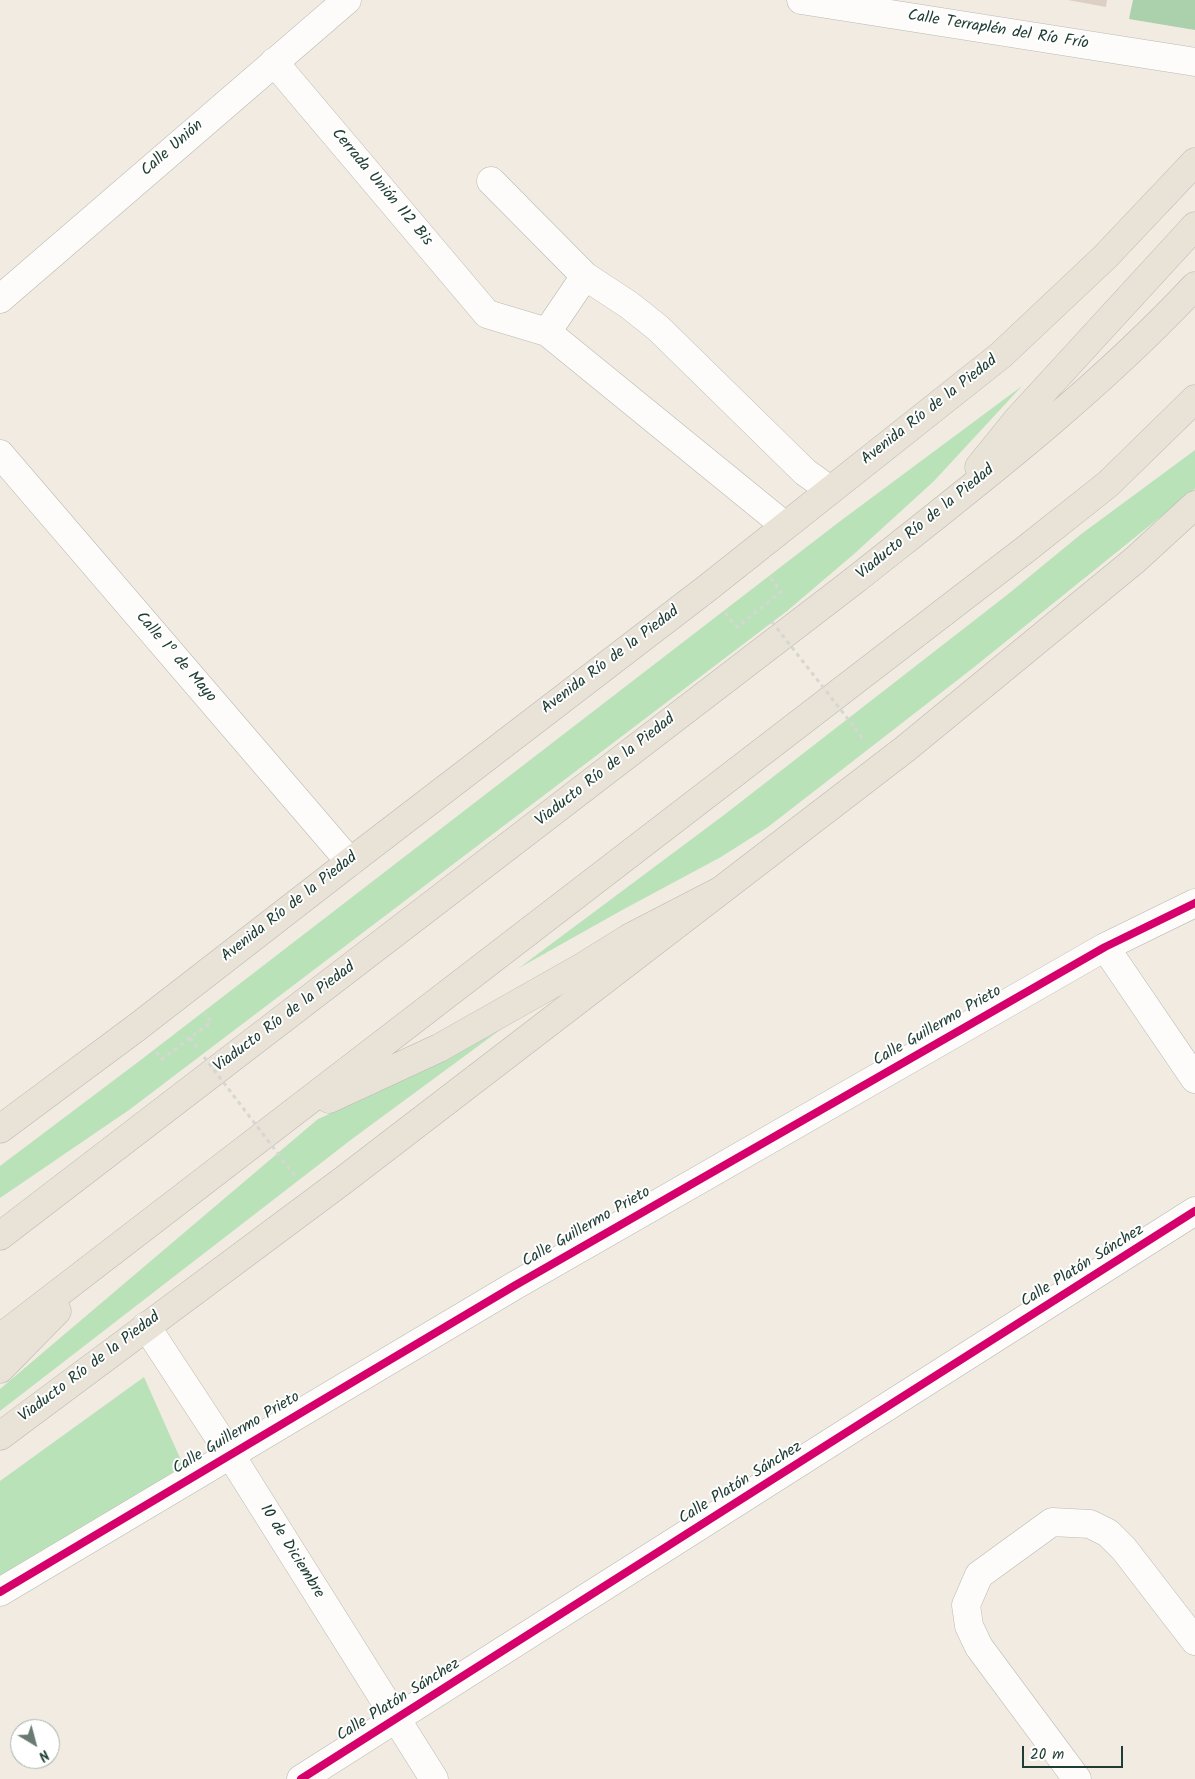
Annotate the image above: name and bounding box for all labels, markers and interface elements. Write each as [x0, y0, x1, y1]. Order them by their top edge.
street label: Calle Terraplén del Río Frío [906, 7, 1090, 55]
street label: Calle Unión [138, 117, 208, 181]
street label: Cerrada Unión 112 Bis [326, 125, 436, 251]
street label: Avenida Río de la Piedad [858, 352, 1002, 470]
street label: Viaducto Río de la Piedad [853, 461, 999, 585]
street label: Avenida Río de la Piedad [538, 603, 684, 719]
street label: Calle 1º de Mayo [130, 609, 220, 707]
street label: Viaducto Río de la Piedad [532, 711, 680, 831]
street label: Avenida Río de la Piedad [218, 849, 362, 967]
street label: Viaducto Río de la Piedad [211, 959, 359, 1077]
street label: Calle Guillermo Prieto [870, 982, 1006, 1072]
street label: Calle Guillermo Prieto [519, 1183, 655, 1273]
street label: Calle Platón Sánchez [1018, 1221, 1148, 1313]
street label: Viaducto Río de la Piedad [16, 1309, 164, 1427]
street label: Calle Guillermo Prieto [170, 1388, 304, 1480]
street label: Calle Platón Sánchez [676, 1438, 806, 1530]
street label: 10 de Diciembre [255, 1502, 327, 1602]
street label: Calle Platón Sánchez [334, 1655, 464, 1747]
north arrow [10, 1719, 60, 1769]
scale bar [1025, 1736, 1126, 1768]
text: 20 m [1030, 1743, 1064, 1767]
text: N [33, 1744, 54, 1767]

